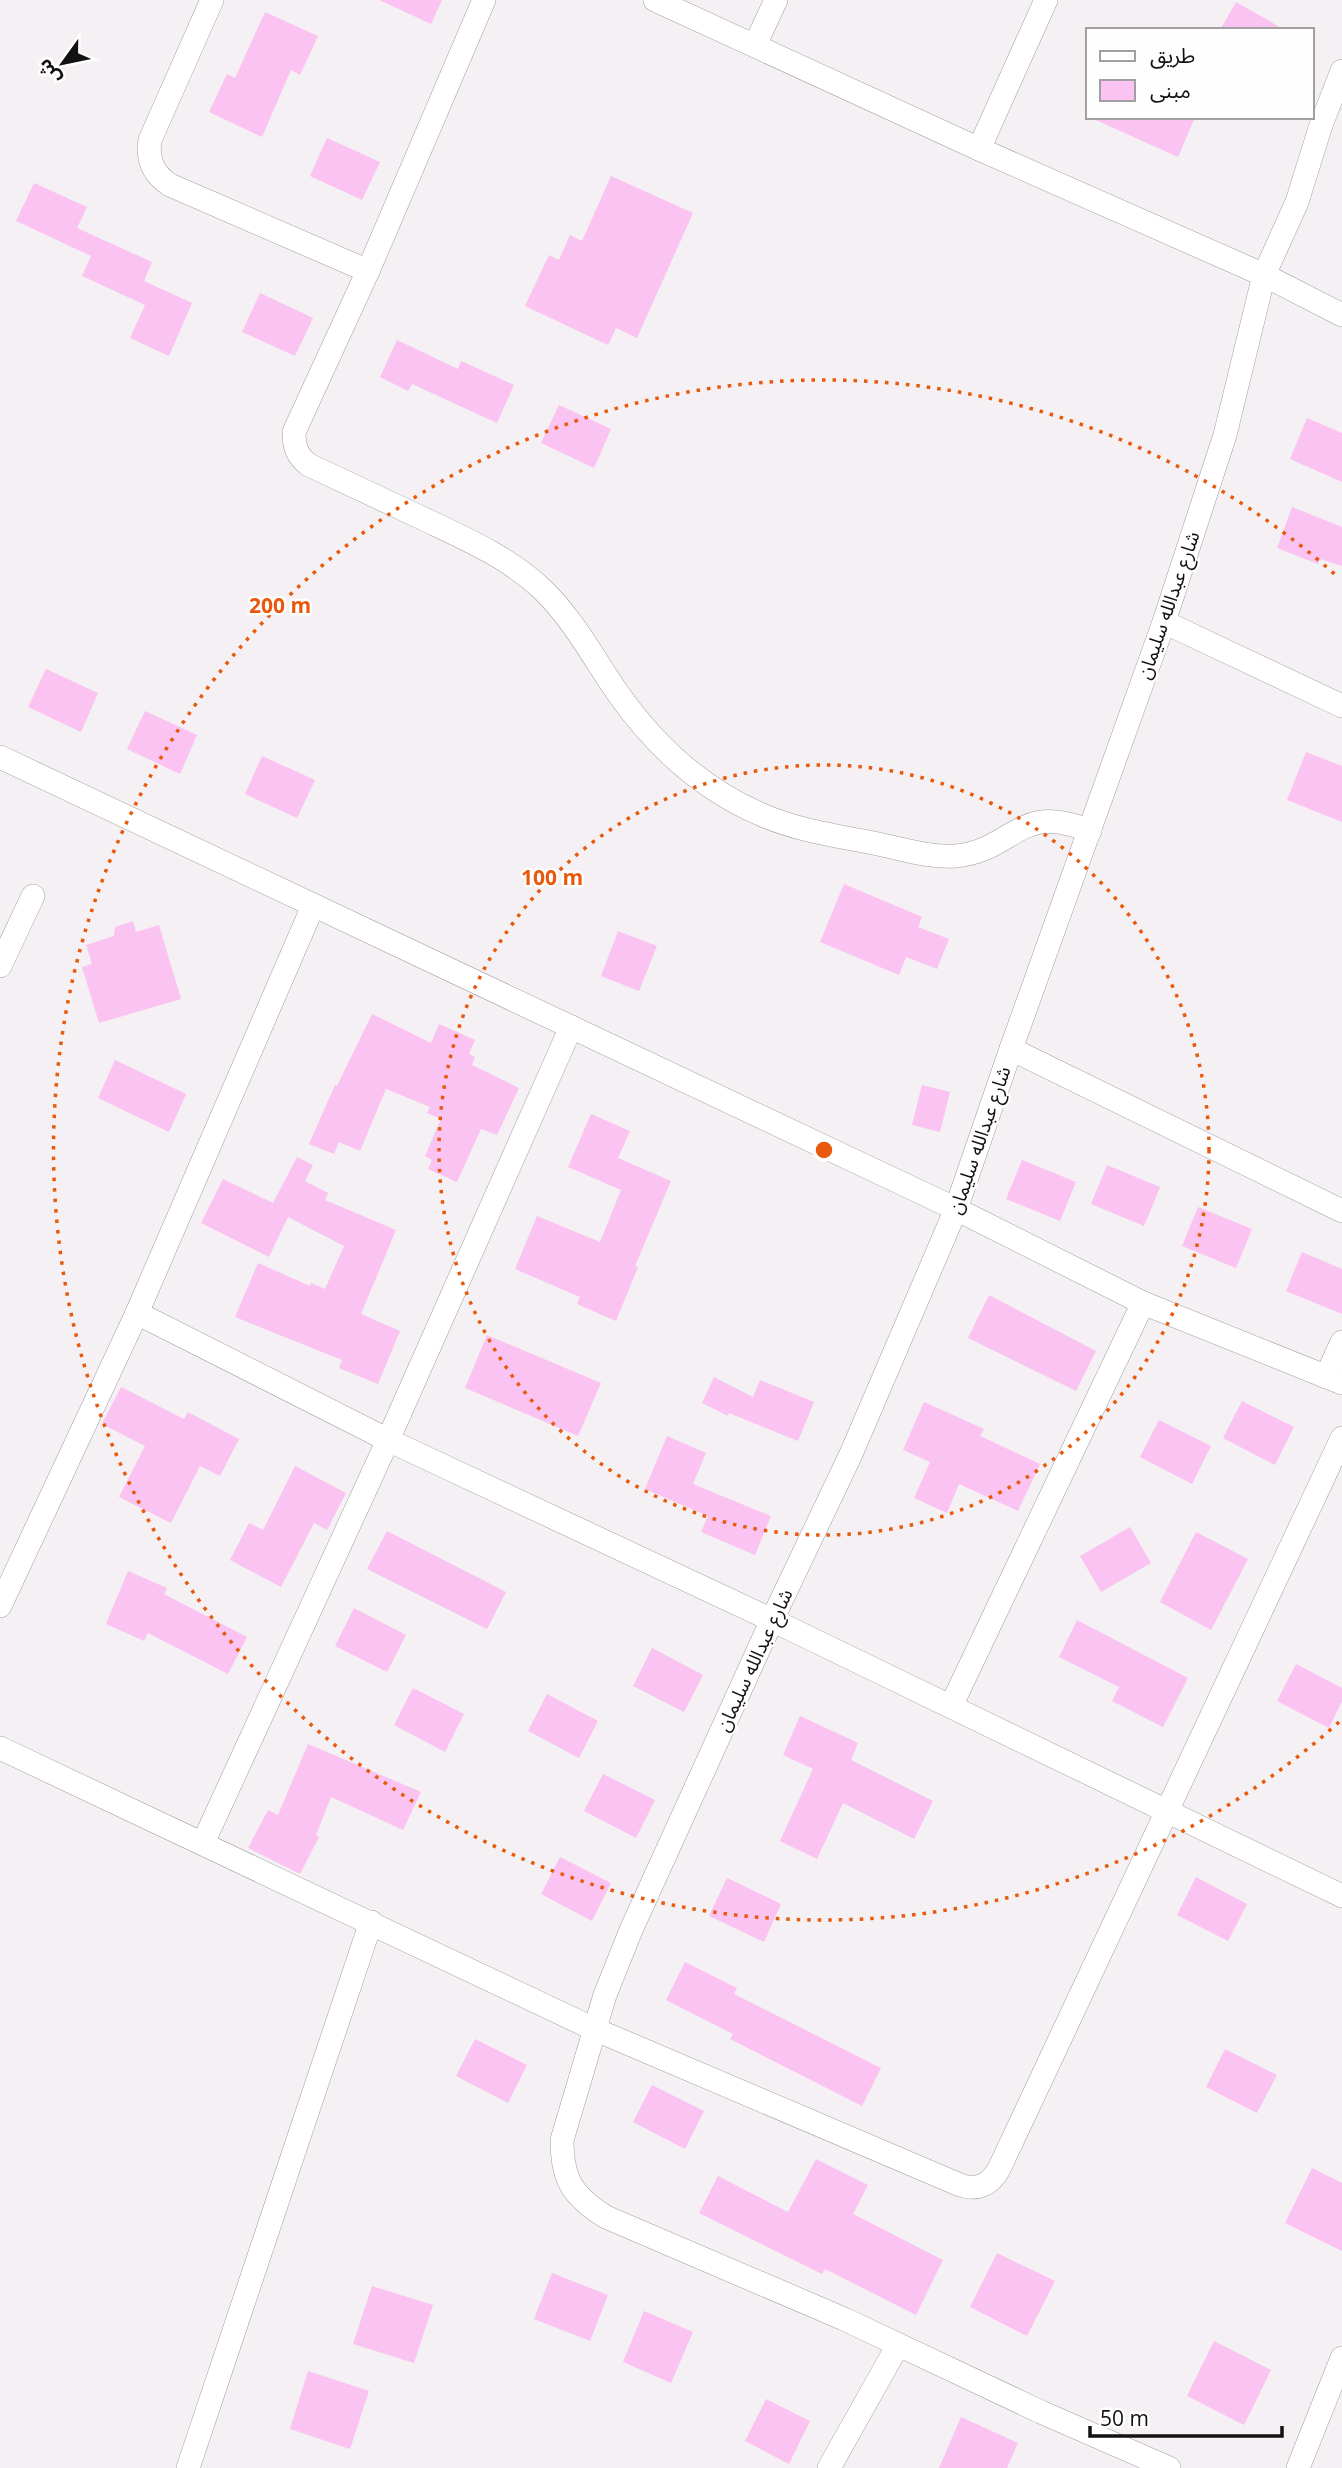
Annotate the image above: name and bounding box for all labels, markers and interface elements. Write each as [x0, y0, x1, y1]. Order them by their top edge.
north arrow [28, 28, 98, 98]
legend [1086, 28, 1314, 119]
text: طريق [1150, 41, 1195, 69]
text: ش [31, 54, 67, 90]
text: مبنى [1150, 76, 1191, 104]
street label: شارع عبدالله سليمان [1131, 528, 1206, 683]
text: 200 m [249, 591, 311, 619]
text: 100 m [521, 863, 583, 891]
street label: شارع عبدالله سليمان [942, 1063, 1017, 1218]
centre of rings [812, 1138, 836, 1162]
street label: شارع عبدالله سليمان [710, 1584, 799, 1736]
scale bar [1090, 2394, 1282, 2438]
text: 50 m [1100, 2404, 1149, 2432]

